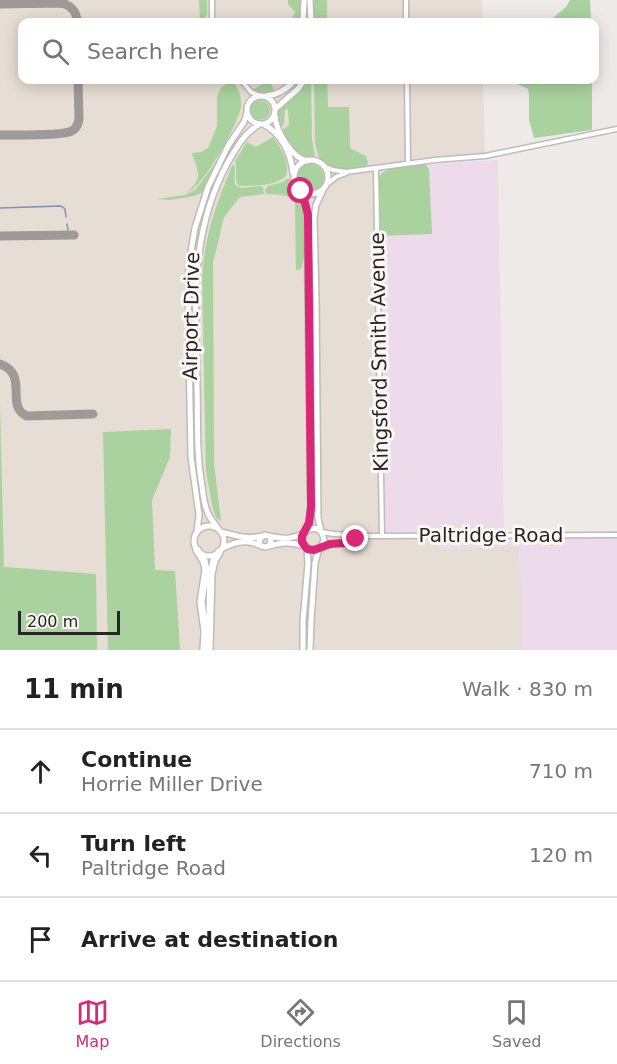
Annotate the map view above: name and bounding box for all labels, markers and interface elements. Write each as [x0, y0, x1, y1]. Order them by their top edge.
search box [18, 18, 599, 84]
icon: search [39, 35, 72, 68]
text: Search here [87, 39, 219, 64]
route start [287, 177, 313, 203]
street label: Kingsford Smith Avenue [365, 232, 393, 472]
street label: Airport Drive [178, 252, 204, 380]
street label: Paltridge Road [419, 523, 563, 547]
route end [342, 525, 368, 551]
scale bar [18, 608, 120, 636]
text: 200 m [27, 612, 78, 631]
text: 11 min [24, 674, 124, 704]
text: Walk · 830 m [462, 677, 593, 701]
text: Continue [81, 747, 192, 772]
icon: ahead [24, 755, 57, 788]
text: 710 m [529, 759, 593, 783]
text: Horrie Miller Drive [81, 772, 263, 796]
text: Turn left [81, 831, 186, 856]
icon: left [24, 839, 57, 872]
text: 120 m [529, 843, 593, 867]
text: Paltridge Road [81, 856, 226, 880]
icon: arrive [24, 923, 57, 956]
text: Arrive at destination [81, 927, 338, 952]
tab: Map [76, 996, 109, 1051]
tab: Directions [260, 996, 341, 1051]
tab: Saved [492, 996, 541, 1051]

